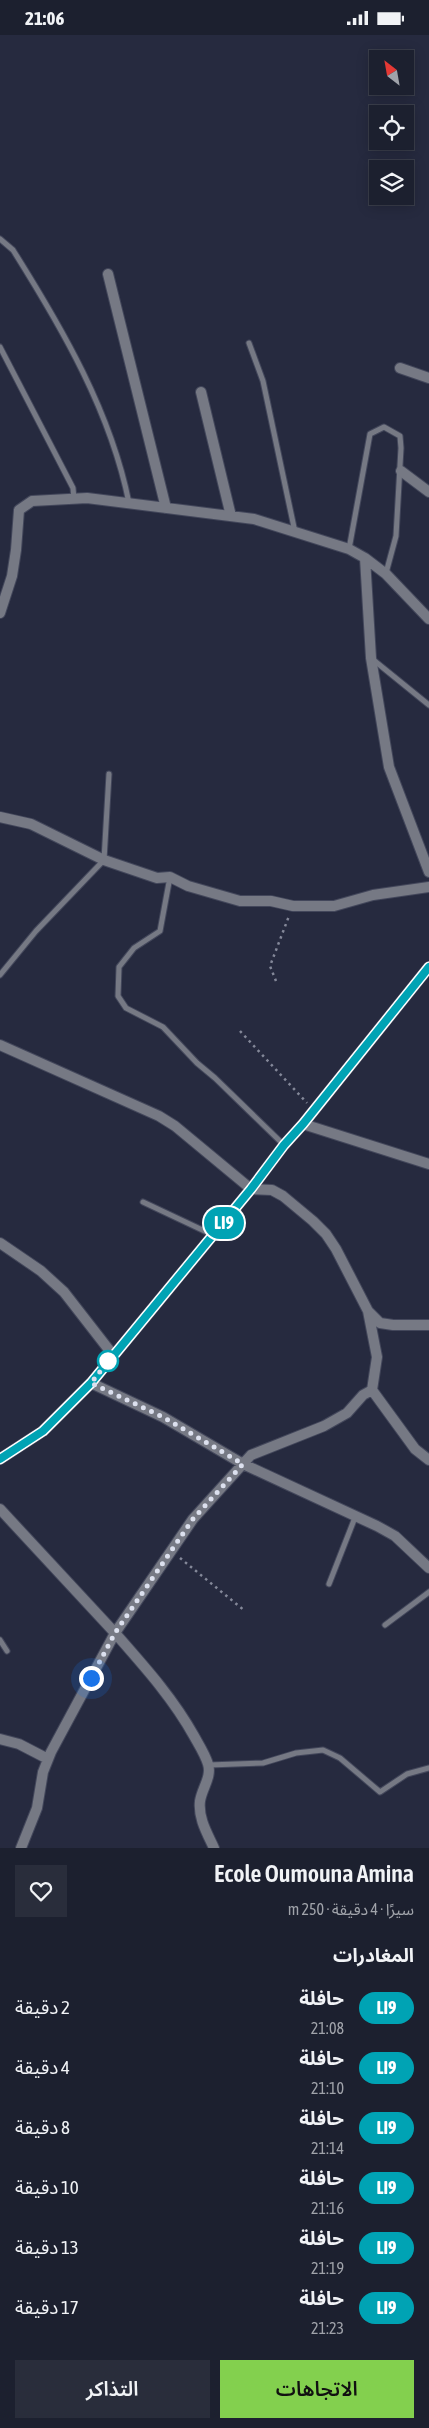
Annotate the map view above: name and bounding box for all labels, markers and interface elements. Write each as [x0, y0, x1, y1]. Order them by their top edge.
text: 21:06 [25, 7, 64, 29]
north arrow [369, 50, 414, 95]
map controls [369, 50, 414, 205]
button: locate [369, 105, 414, 150]
button: layers [369, 160, 414, 205]
line badge: LI9 [195, 1207, 253, 1239]
text: LI9 [214, 1212, 234, 1233]
unlabelled marker [97, 1350, 119, 1372]
your location [79, 1666, 104, 1691]
text: Ecole Oumouna Amina [214, 1860, 414, 1887]
button: heart [15, 1865, 67, 1917]
text: سيرًا · 4 دقيقة · 250 m [288, 1900, 414, 1918]
text: المغادرات [333, 1944, 414, 1966]
text: حافلة [299, 1987, 344, 2009]
text: 2 دقيقة [15, 1996, 70, 2018]
text: LI9 [376, 1997, 397, 2018]
text: 21:08 [311, 2019, 344, 2037]
text: حافلة [299, 2047, 344, 2069]
text: 4 دقيقة [15, 2056, 70, 2078]
text: LI9 [376, 2057, 397, 2078]
text: 21:10 [311, 2079, 344, 2097]
text: حافلة [299, 2107, 344, 2129]
text: 8 دقيقة [15, 2116, 70, 2138]
text: LI9 [376, 2117, 397, 2138]
text: 21:14 [311, 2139, 344, 2157]
text: حافلة [299, 2167, 344, 2189]
text: 10 دقيقة [15, 2176, 79, 2198]
text: LI9 [376, 2177, 397, 2198]
text: 21:16 [311, 2199, 344, 2217]
text: حافلة [299, 2227, 344, 2249]
text: 13 دقيقة [15, 2236, 79, 2258]
text: LI9 [376, 2237, 397, 2258]
text: 21:19 [311, 2259, 344, 2277]
text: حافلة [299, 2287, 344, 2309]
text: 17 دقيقة [15, 2296, 79, 2318]
text: LI9 [376, 2297, 397, 2318]
text: 21:23 [311, 2319, 344, 2337]
button: التذاكر [15, 2360, 210, 2418]
button: الاتجاهات [220, 2360, 414, 2418]

